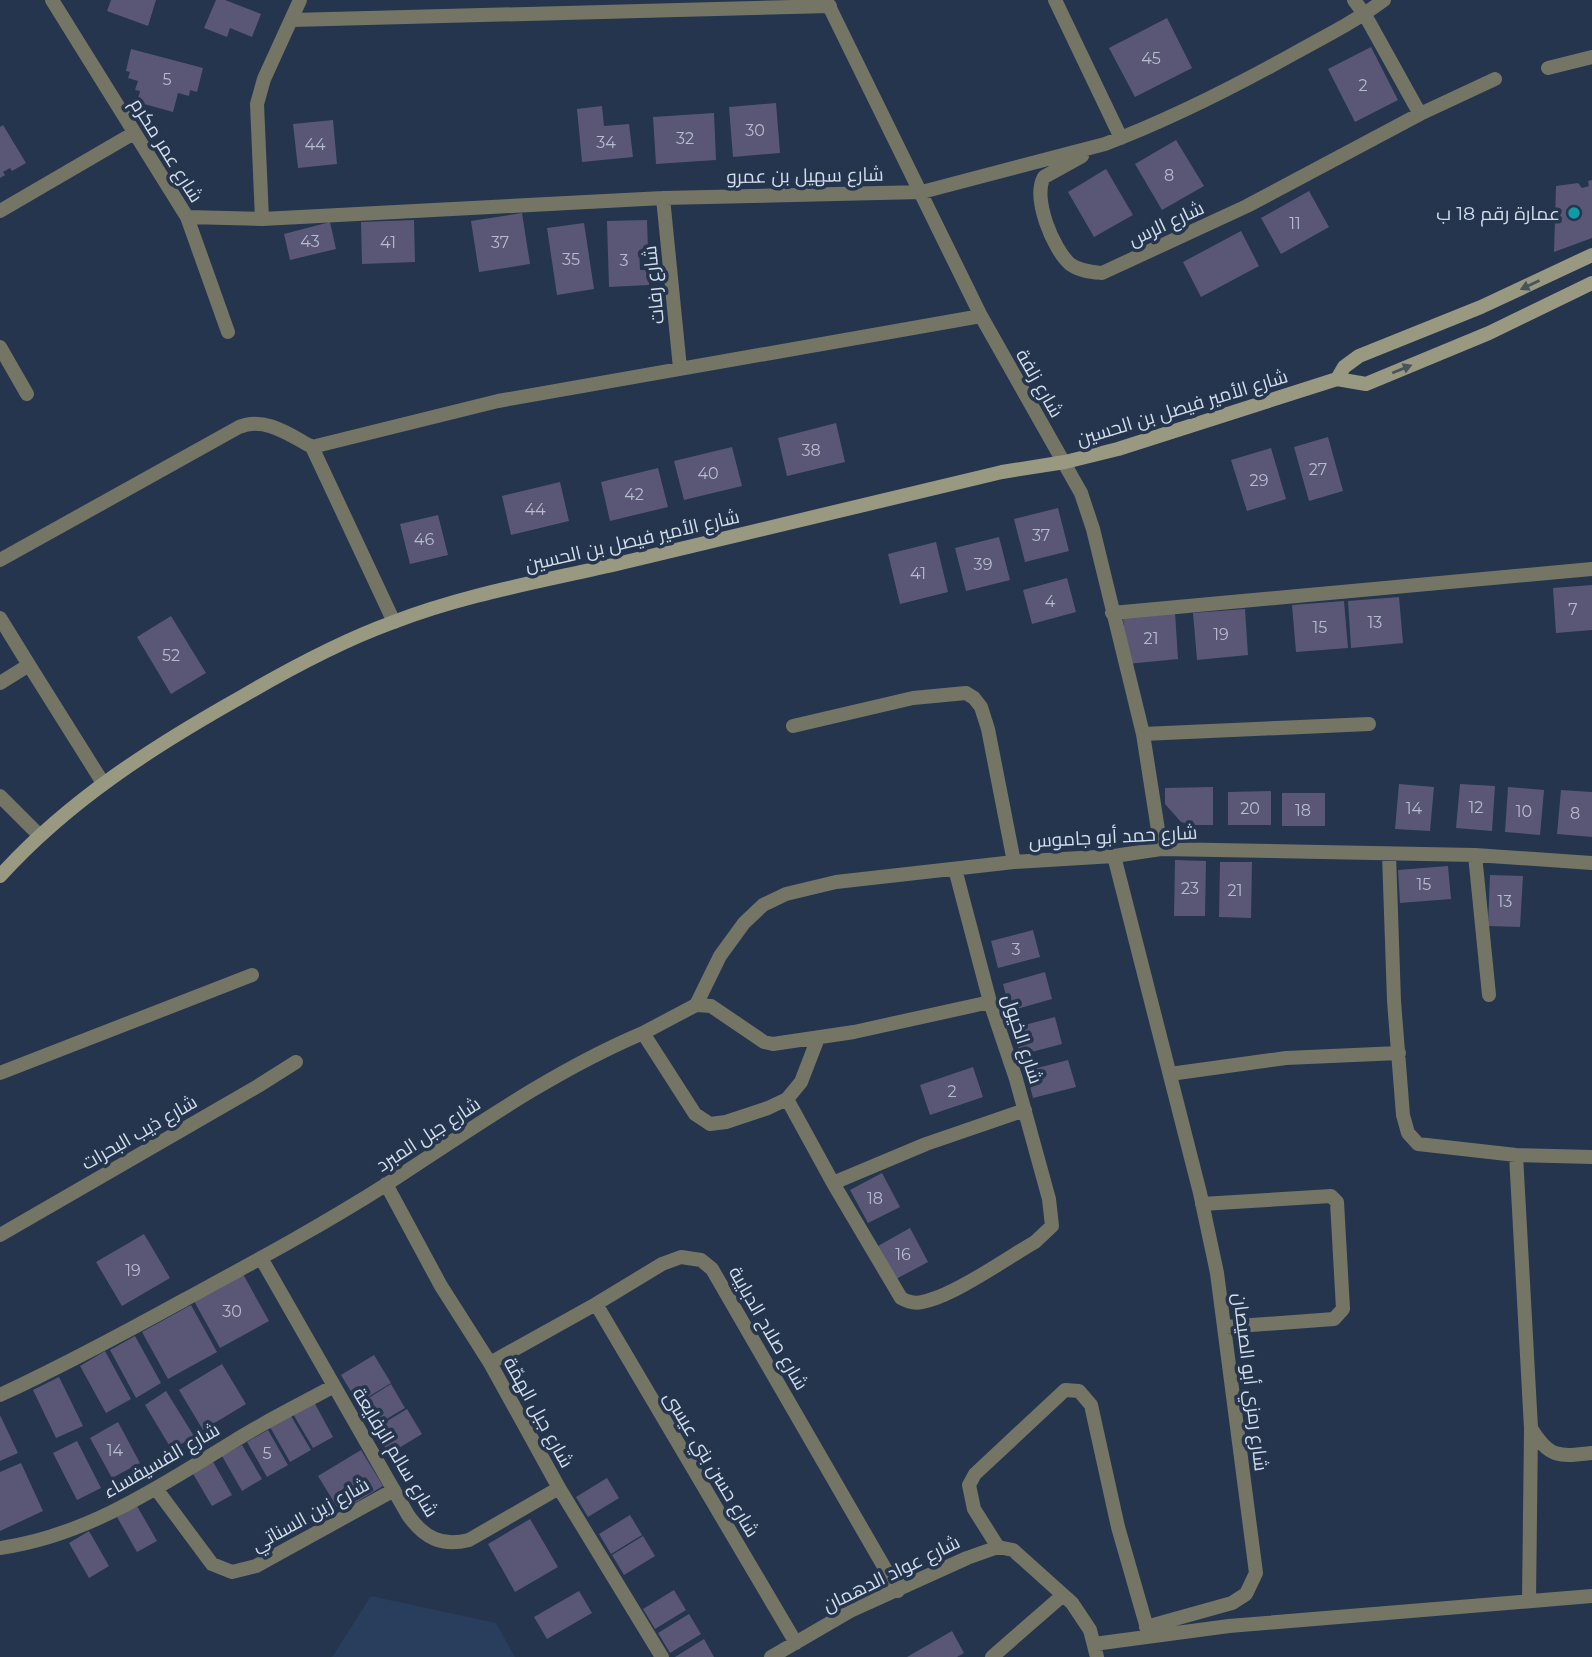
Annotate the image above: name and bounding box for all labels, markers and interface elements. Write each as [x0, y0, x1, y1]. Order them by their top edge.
house number: 45 [1141, 49, 1161, 68]
house number: 5 [162, 70, 172, 89]
house number: 2 [1358, 76, 1368, 95]
street label: شارع عمر مكرم [124, 94, 208, 208]
house number: 30 [745, 121, 765, 140]
house number: 32 [676, 129, 694, 148]
house number: 34 [596, 133, 616, 152]
house number: 44 [304, 135, 326, 154]
street label: شارع سهيل بن عمرو [726, 163, 884, 190]
house number: 8 [1164, 166, 1174, 185]
street label: شارع الرس [1125, 196, 1209, 253]
place label: عمارة رقم 18 ب [1436, 202, 1560, 227]
marker: عمارة رقم 18 ب [1566, 205, 1582, 221]
house number: 11 [1289, 214, 1301, 233]
house number: 43 [300, 232, 320, 251]
house number: 41 [380, 233, 396, 252]
house number: 37 [491, 233, 509, 252]
street label: شارع رفات [638, 244, 671, 325]
house number: 35 [562, 250, 580, 269]
house number: 3 [619, 251, 629, 270]
one-way arrow [1520, 280, 1541, 291]
street label: شارع زلفة [1009, 345, 1068, 423]
one-way arrow [1391, 363, 1412, 374]
street label: شارع الأمير فيصل بن الحسين [1074, 364, 1291, 452]
house number: 38 [801, 441, 821, 460]
house number: 27 [1309, 460, 1327, 479]
house number: 40 [697, 464, 719, 483]
house number: 29 [1250, 471, 1268, 490]
house number: 42 [624, 485, 644, 504]
house number: 44 [524, 500, 546, 519]
street label: شارع الأمير فيصل بن الحسين [523, 505, 742, 578]
house number: 37 [1032, 526, 1050, 545]
house number: 46 [414, 530, 434, 549]
house number: 39 [974, 555, 992, 574]
house number: 41 [910, 564, 926, 583]
house number: 4 [1045, 592, 1056, 611]
house number: 7 [1568, 600, 1578, 619]
house number: 13 [1368, 613, 1382, 632]
house number: 15 [1313, 618, 1327, 637]
house number: 19 [1213, 625, 1229, 644]
house number: 21 [1144, 629, 1158, 648]
house number: 52 [162, 646, 180, 665]
house number: 12 [1469, 798, 1483, 817]
house number: 20 [1240, 799, 1260, 818]
house number: 14 [1406, 799, 1423, 818]
house number: 18 [1295, 801, 1311, 820]
house number: 10 [1516, 802, 1532, 821]
house number: 8 [1570, 804, 1580, 823]
street label: شارع حمد أبو جاموس [1028, 821, 1198, 854]
house number: 15 [1417, 875, 1431, 894]
house number: 23 [1181, 879, 1199, 898]
house number: 21 [1228, 881, 1242, 900]
house number: 13 [1498, 892, 1512, 911]
house number: 3 [1011, 940, 1021, 959]
street label: شارع الخيول [995, 991, 1048, 1087]
house number: 2 [947, 1082, 957, 1101]
street label: شارع ذيب البحرات [77, 1090, 202, 1177]
street label: شارع جبل المبرد [372, 1092, 486, 1178]
house number: 18 [867, 1189, 883, 1208]
house number: 16 [895, 1245, 911, 1264]
house number: 19 [125, 1261, 141, 1280]
street label: شارع صلاح الدبايبة [722, 1262, 813, 1395]
street label: شارع رمزي أبو الصيصان [1225, 1292, 1273, 1473]
house number: 30 [222, 1302, 242, 1321]
street label: شارع جبل الهمّة [497, 1353, 578, 1473]
street label: شارع سالم الرفايعة [346, 1383, 443, 1522]
street label: شارع حسن بني عيسى [656, 1387, 764, 1543]
street label: شارع الفسيفساء [99, 1418, 225, 1505]
house number: 14 [107, 1441, 124, 1460]
house number: 5 [262, 1444, 272, 1463]
street label: شارع زين السناتي [247, 1473, 375, 1559]
street label: شارع عواد الدهمان [819, 1530, 965, 1618]

